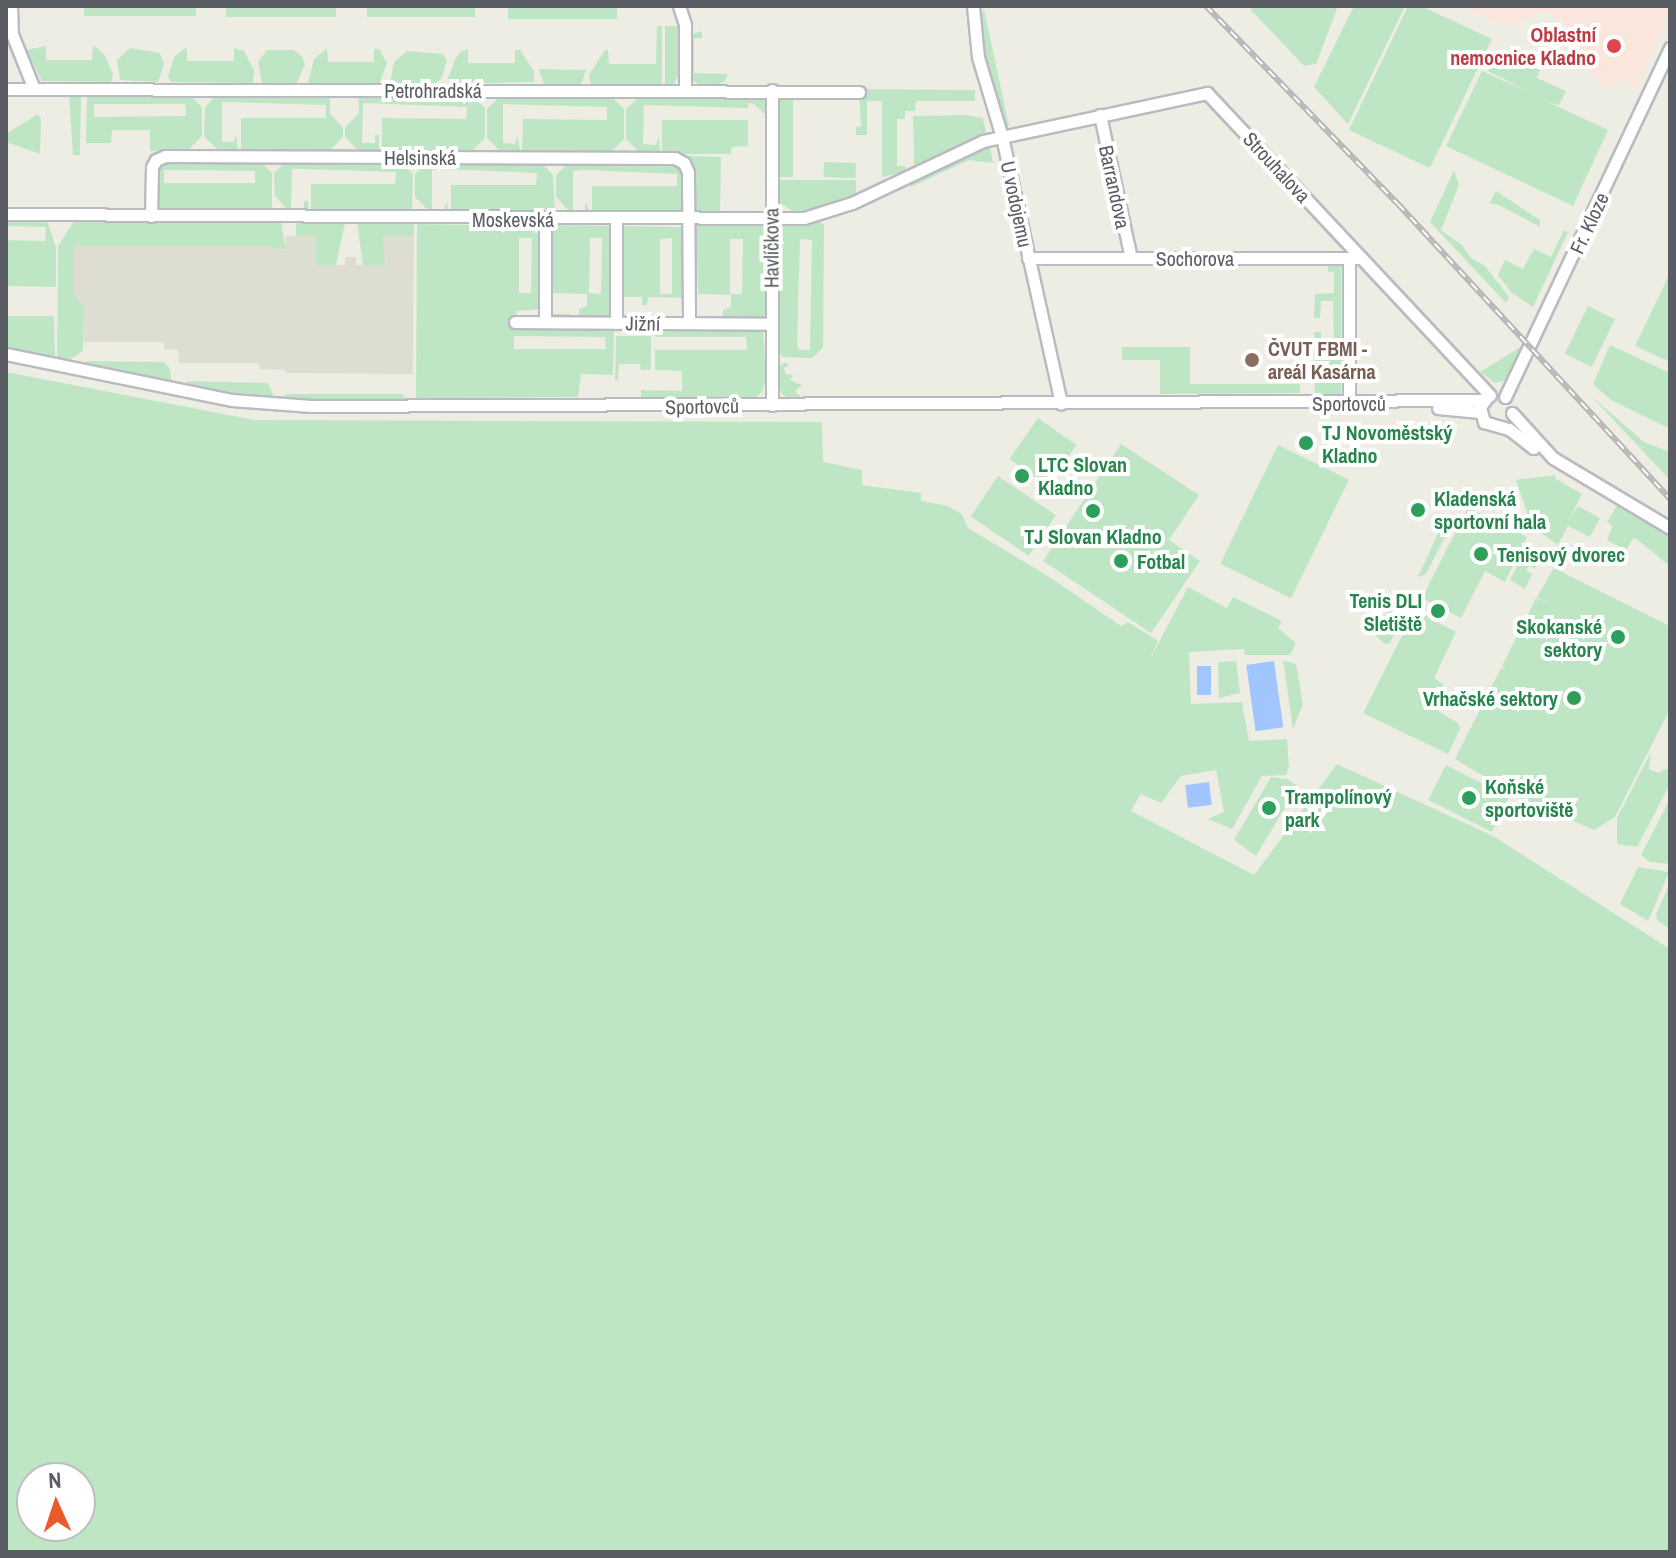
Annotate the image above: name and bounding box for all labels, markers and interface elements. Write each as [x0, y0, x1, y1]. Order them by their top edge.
place label: Oblastní nemocnice Kladno [1450, 22, 1596, 69]
marker: Oblastní nemocnice Kladno [1603, 35, 1625, 57]
street label: Petrohradská [384, 78, 482, 102]
street label: Strouhalova [1238, 127, 1316, 207]
street label: Barrandova [1094, 143, 1136, 231]
street label: Helsinská [384, 145, 456, 169]
street label: U vodojemu [996, 159, 1038, 249]
street label: Fr. Kloze [1564, 189, 1614, 257]
street label: Moskevská [472, 207, 554, 231]
street label: Havlíčkova [759, 208, 783, 288]
street label: Sochorova [1156, 246, 1234, 270]
street label: Jižní [625, 311, 661, 335]
place label: ČVUT FBMI - areál Kasárna [1268, 336, 1376, 383]
marker: ČVUT FBMI - areál Kasárna [1243, 351, 1261, 369]
street label: Sportovců [1312, 391, 1386, 415]
street label: Sportovců [665, 393, 739, 419]
place label: TJ Novoměstský Kladno [1322, 420, 1452, 467]
marker: TJ Novoměstský Kladno [1297, 434, 1315, 452]
place label: LTC Slovan Kladno [1038, 452, 1127, 499]
marker: LTC Slovan Kladno [1013, 467, 1031, 485]
place label: Kladenská sportovní hala [1434, 486, 1546, 533]
marker: Kladenská sportovní hala [1409, 501, 1427, 519]
marker: TJ Slovan Kladno [1084, 502, 1102, 520]
place label: TJ Slovan Kladno [1024, 524, 1162, 548]
place label: Tenisový dvorec [1497, 542, 1625, 566]
marker: Tenisový dvorec [1472, 545, 1490, 563]
place label: Fotbal [1137, 549, 1185, 573]
marker: Fotbal [1112, 552, 1130, 570]
place label: Tenis DLI Sletiště [1349, 588, 1422, 635]
marker: Tenis DLI Sletiště [1429, 602, 1447, 620]
place label: Skokanské sektory [1516, 614, 1602, 661]
marker: Skokanské sektory [1609, 628, 1627, 646]
place label: Vrhačské sektory [1423, 686, 1558, 710]
marker: Vrhačské sektory [1565, 689, 1583, 707]
place label: Koňské sportoviště [1485, 774, 1573, 821]
place label: Trampolínový park [1285, 784, 1392, 831]
marker: Koňské sportoviště [1460, 789, 1478, 807]
marker: Trampolínový park [1260, 799, 1278, 817]
north arrow [16, 1462, 96, 1542]
text: N [48, 1465, 62, 1495]

